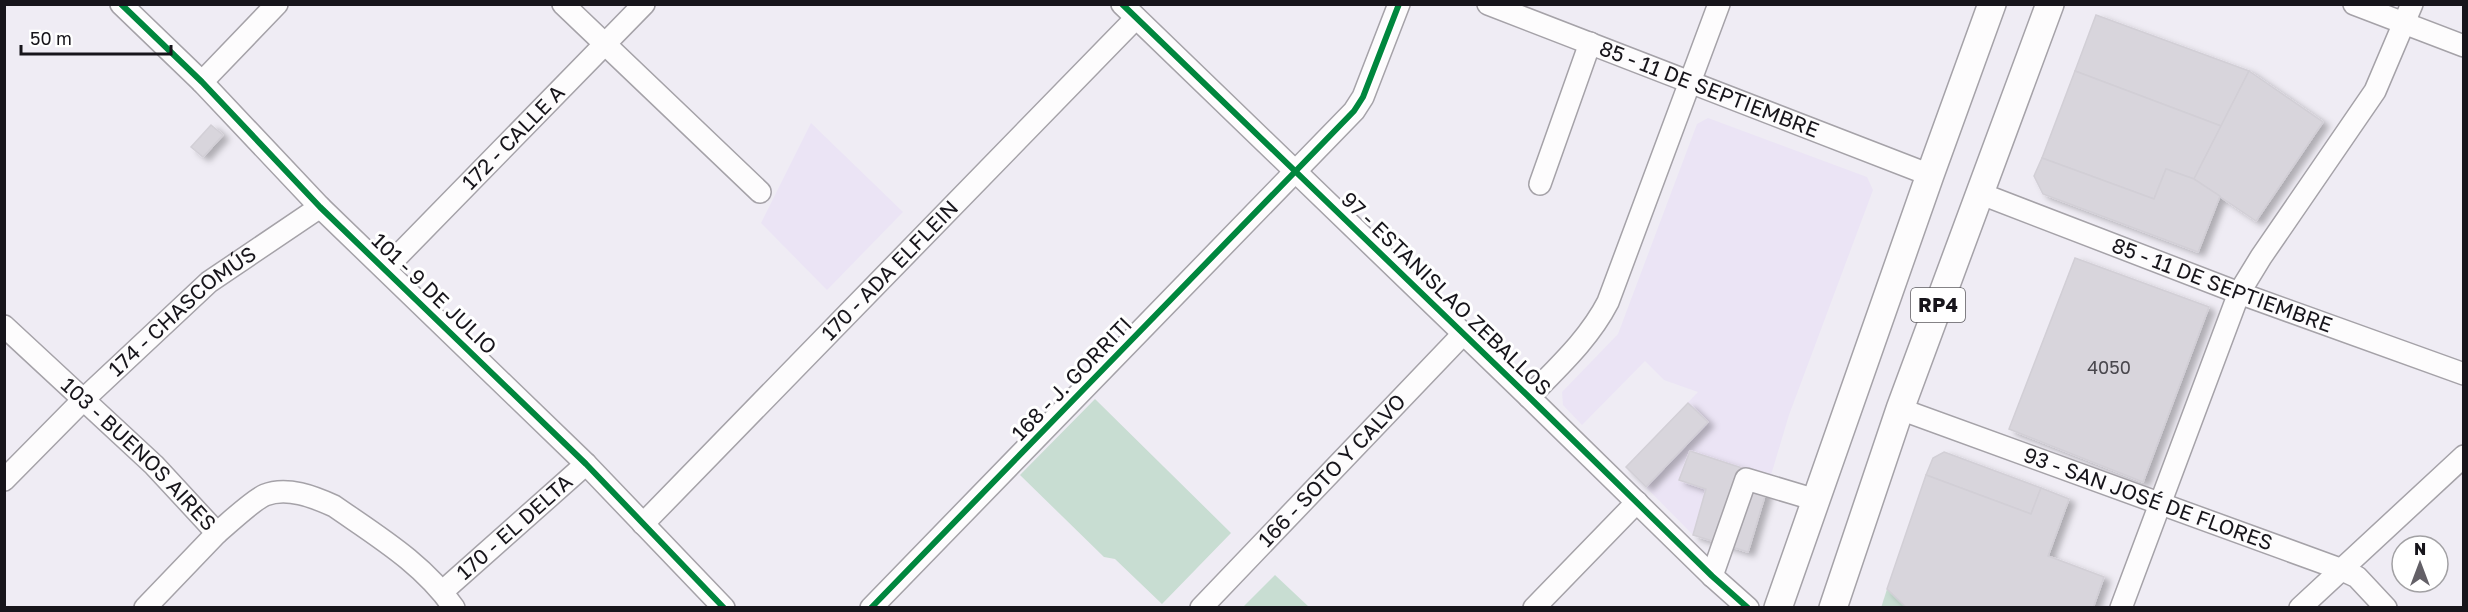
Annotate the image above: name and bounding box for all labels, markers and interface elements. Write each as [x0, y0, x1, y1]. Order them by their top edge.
scale bar [21, 18, 171, 56]
text: 50 m [30, 27, 72, 49]
street label: 85 - 11 DE SEPTIEMBRE [1596, 34, 1823, 143]
street label: 172 - CALLE A [456, 79, 570, 194]
street label: 97 - ESTANISLAO ZEBALLOS [1336, 186, 1557, 401]
street label: 170 - ADA ELFLEIN [815, 194, 963, 345]
street label: 101 - 9 DE JULIO [367, 227, 503, 359]
street label: 85 - 11 DE SEPTIEMBRE [2108, 231, 2336, 338]
street label: 174 - CHASCOMÚS [103, 240, 261, 381]
road number: RP4 [1911, 288, 1965, 322]
street label: 168 - J. GORRITI [1006, 311, 1137, 446]
house number: 4050 [2087, 356, 2131, 378]
street label: 103 - BUENOS AIRES [56, 372, 222, 536]
street label: 166 - SOTO Y CALVO [1252, 388, 1411, 552]
street label: 93 - SAN JOSÉ DE FLORES [2020, 441, 2277, 555]
street label: 170 - EL DELTA [451, 468, 577, 585]
north arrow [2390, 534, 2450, 594]
text: N [2414, 539, 2426, 559]

